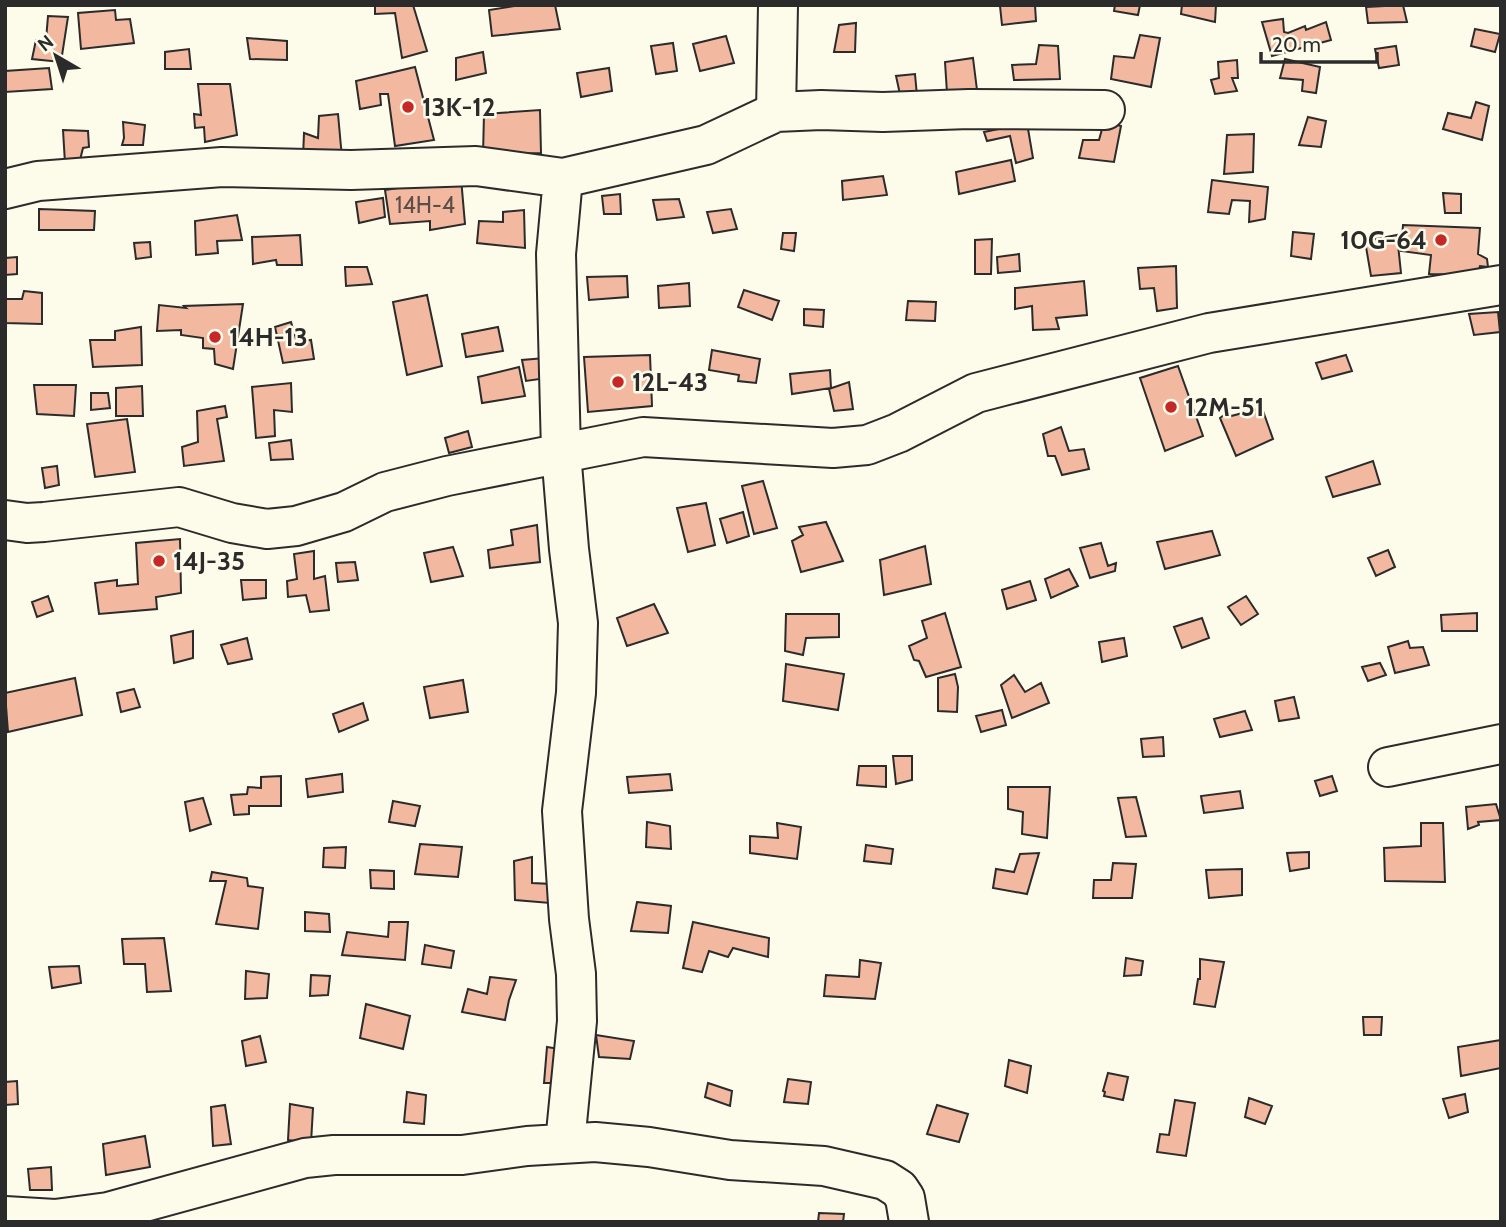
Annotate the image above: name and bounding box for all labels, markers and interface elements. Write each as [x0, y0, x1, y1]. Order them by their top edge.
north arrow [21, 21, 91, 91]
scale bar [1261, 21, 1376, 65]
text: N [33, 30, 58, 56]
text: 20 m [1272, 32, 1321, 57]
place label: 13K-12 [422, 91, 495, 123]
marker: 13K-12 [400, 99, 416, 115]
house number: 14H-4 [395, 191, 455, 219]
place label: 10G-64 [1340, 224, 1427, 256]
marker: 10G-64 [1433, 232, 1449, 248]
place label: 14H-13 [229, 321, 308, 353]
marker: 14H-13 [207, 329, 223, 345]
place label: 12L-43 [632, 366, 708, 398]
marker: 12L-43 [610, 374, 626, 390]
place label: 12M-51 [1185, 391, 1264, 423]
marker: 12M-51 [1163, 399, 1179, 415]
place label: 14J-35 [173, 545, 245, 577]
marker: 14J-35 [151, 553, 167, 569]

